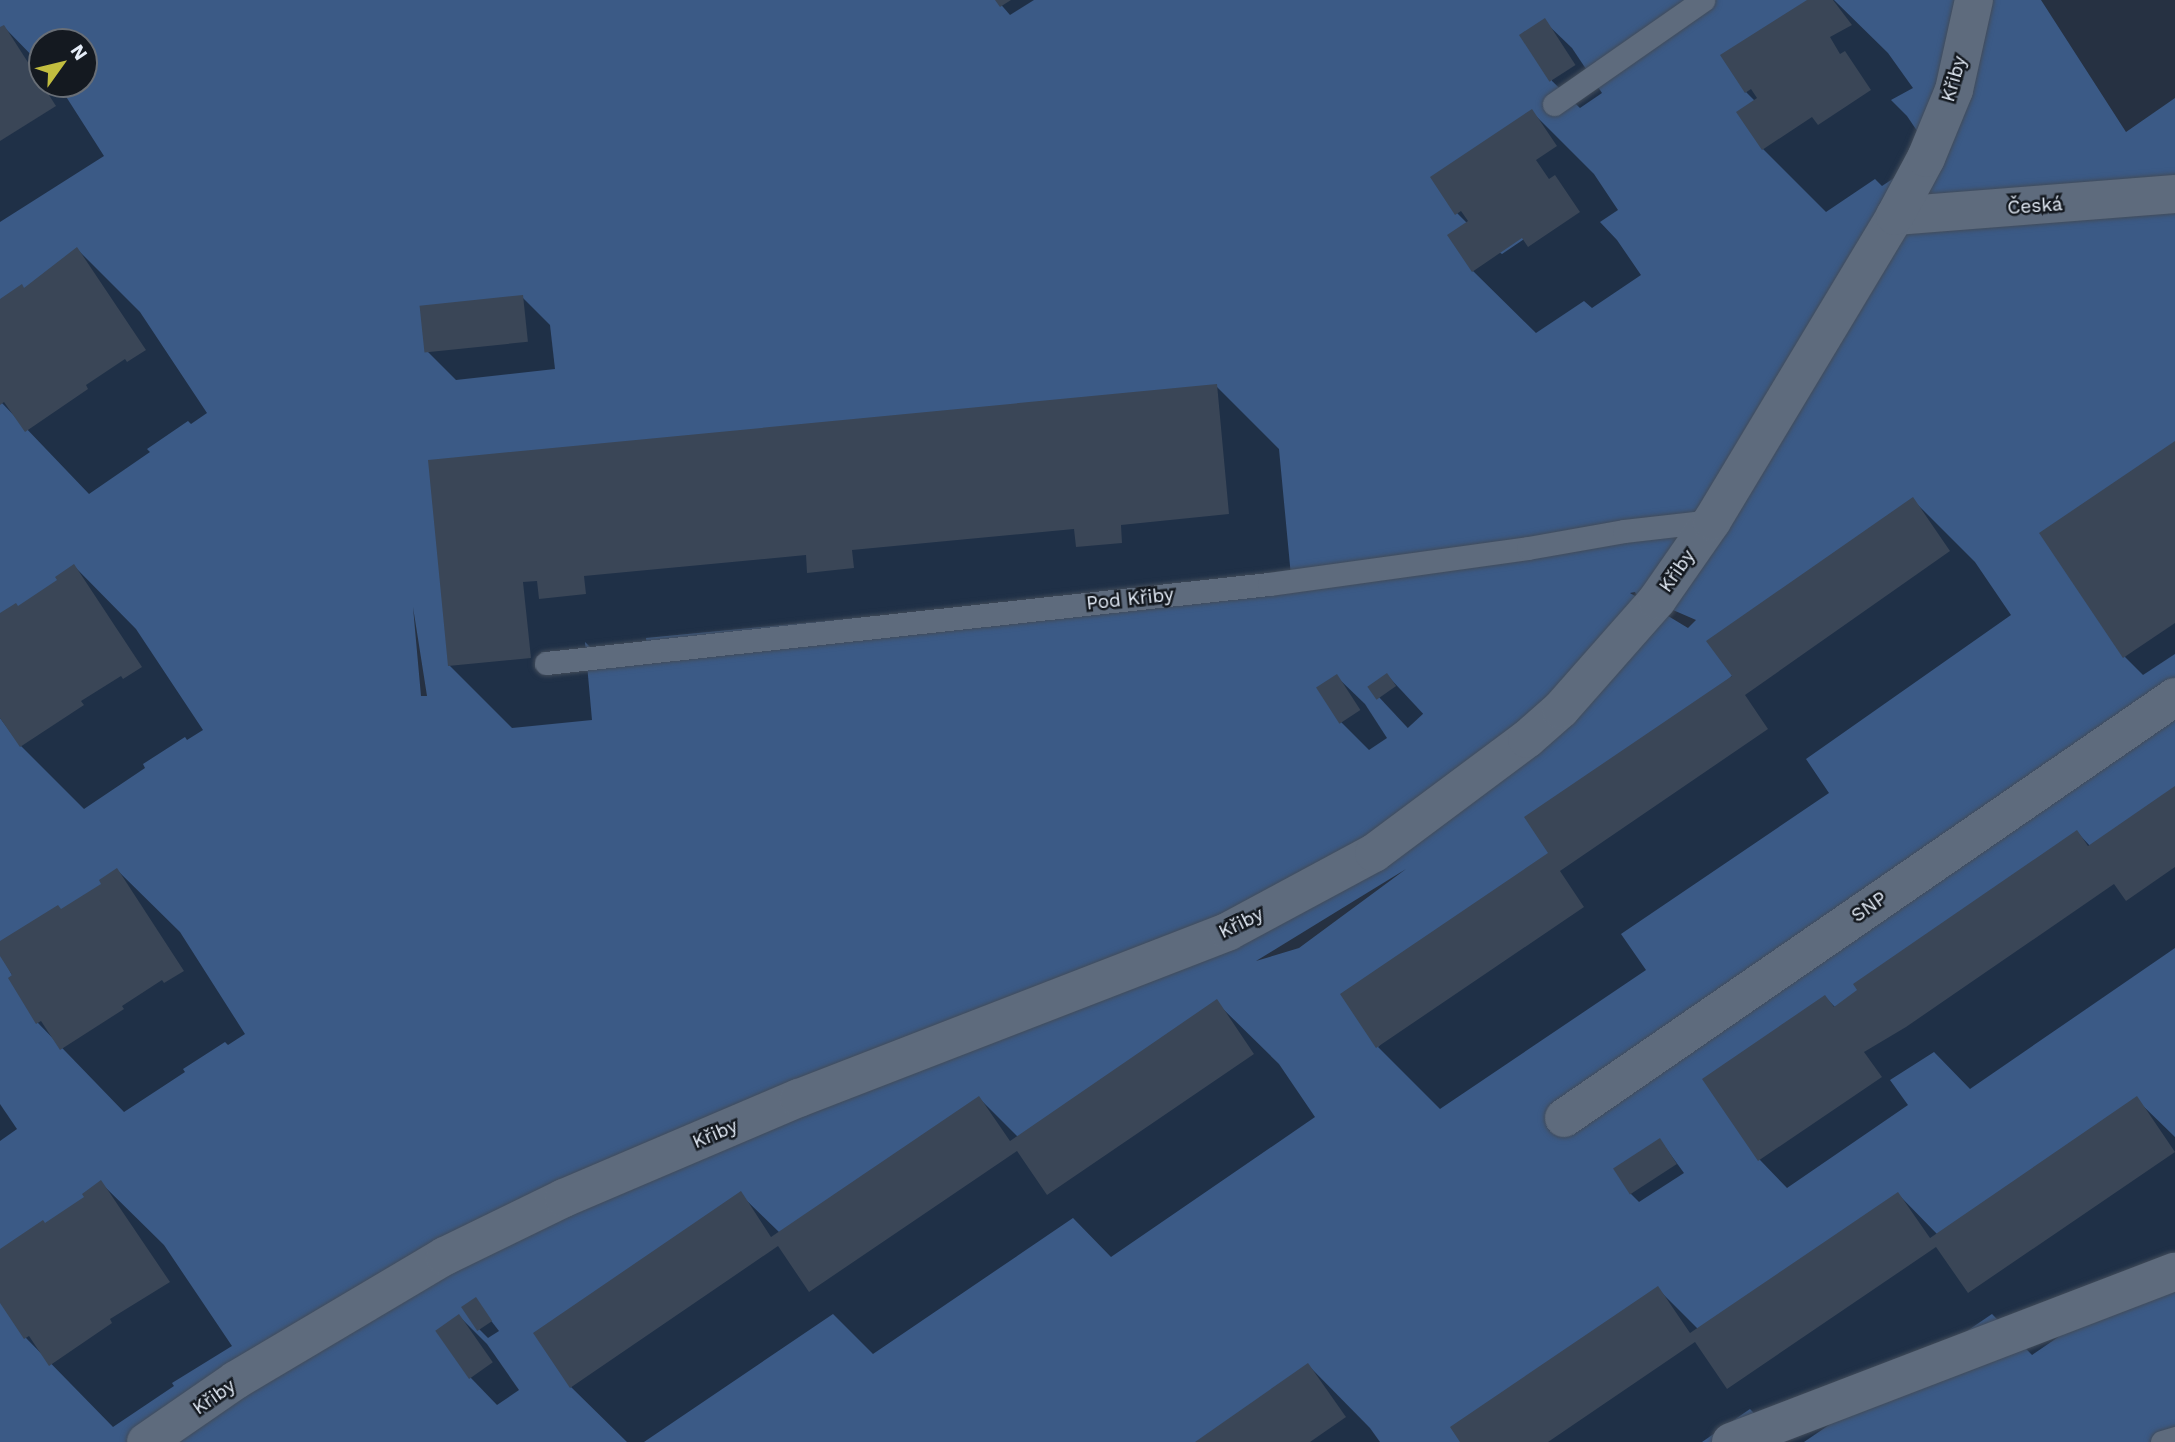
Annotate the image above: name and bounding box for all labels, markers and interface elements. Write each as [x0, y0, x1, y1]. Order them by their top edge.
north arrow [28, 28, 98, 98]
text: N [66, 40, 93, 64]
street label: Křiby [1937, 53, 1971, 105]
street label: Česká [2007, 193, 2063, 219]
street label: Křiby [1654, 545, 1700, 597]
street label: Pod Křiby [1085, 583, 1175, 615]
street label: SNP [1847, 887, 1891, 927]
street label: Křiby [1215, 903, 1267, 943]
street label: Křiby [689, 1114, 741, 1154]
street label: Křiby [188, 1374, 240, 1420]

